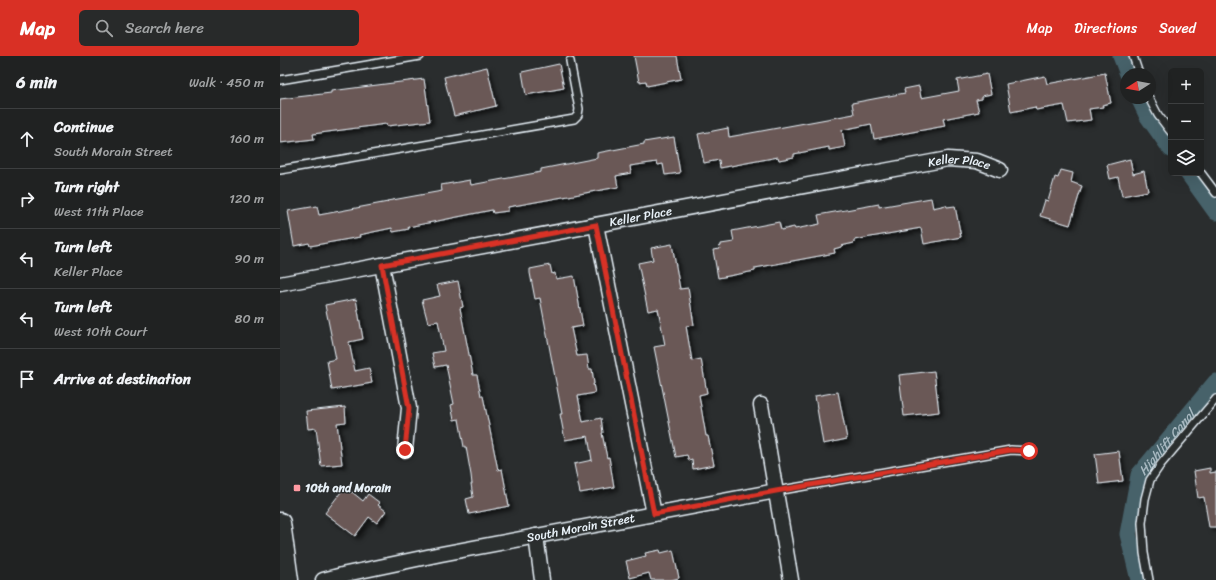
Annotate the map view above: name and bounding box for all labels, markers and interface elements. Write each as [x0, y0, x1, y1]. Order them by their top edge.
search box [79, 10, 359, 46]
text: Map [20, 12, 55, 45]
text: Search here [125, 15, 204, 41]
text: Map [1026, 16, 1052, 41]
text: Directions [1074, 16, 1137, 41]
text: Saved [1159, 16, 1196, 41]
icon: search [93, 17, 115, 39]
text: 6 min [16, 67, 57, 97]
north arrow [1120, 68, 1156, 104]
map controls [1168, 68, 1204, 176]
button: + [1168, 68, 1204, 104]
text: Walk · 450 m [189, 71, 264, 94]
button: − [1168, 104, 1204, 140]
text: Continue [54, 114, 114, 140]
text: 160 m [229, 127, 264, 150]
icon: ahead [16, 128, 38, 150]
text: South Morain Street [54, 140, 173, 163]
button: layers [1168, 140, 1204, 176]
street label: Keller Place [926, 148, 994, 176]
text: Turn right [54, 174, 119, 200]
text: 120 m [229, 187, 264, 210]
icon: right [16, 188, 38, 210]
text: West 11th Place [54, 200, 144, 223]
street label: Keller Place [608, 200, 674, 233]
text: Turn left [54, 234, 112, 260]
text: 90 m [234, 247, 264, 270]
icon: left [16, 248, 38, 270]
text: Keller Place [54, 260, 123, 283]
text: Turn left [54, 294, 112, 320]
text: 80 m [235, 307, 264, 330]
icon: left [16, 308, 38, 330]
text: West 10th Court [54, 320, 147, 343]
text: Arrive at destination [54, 366, 191, 392]
icon: arrive [16, 368, 38, 390]
water label: Highlift Canal [1132, 402, 1203, 481]
route end [396, 441, 414, 459]
route start [1020, 442, 1038, 460]
place label: 10th and Morain [305, 477, 392, 499]
marker: 10th and Morain [292, 483, 302, 493]
street label: South Morain Street [525, 507, 637, 549]

